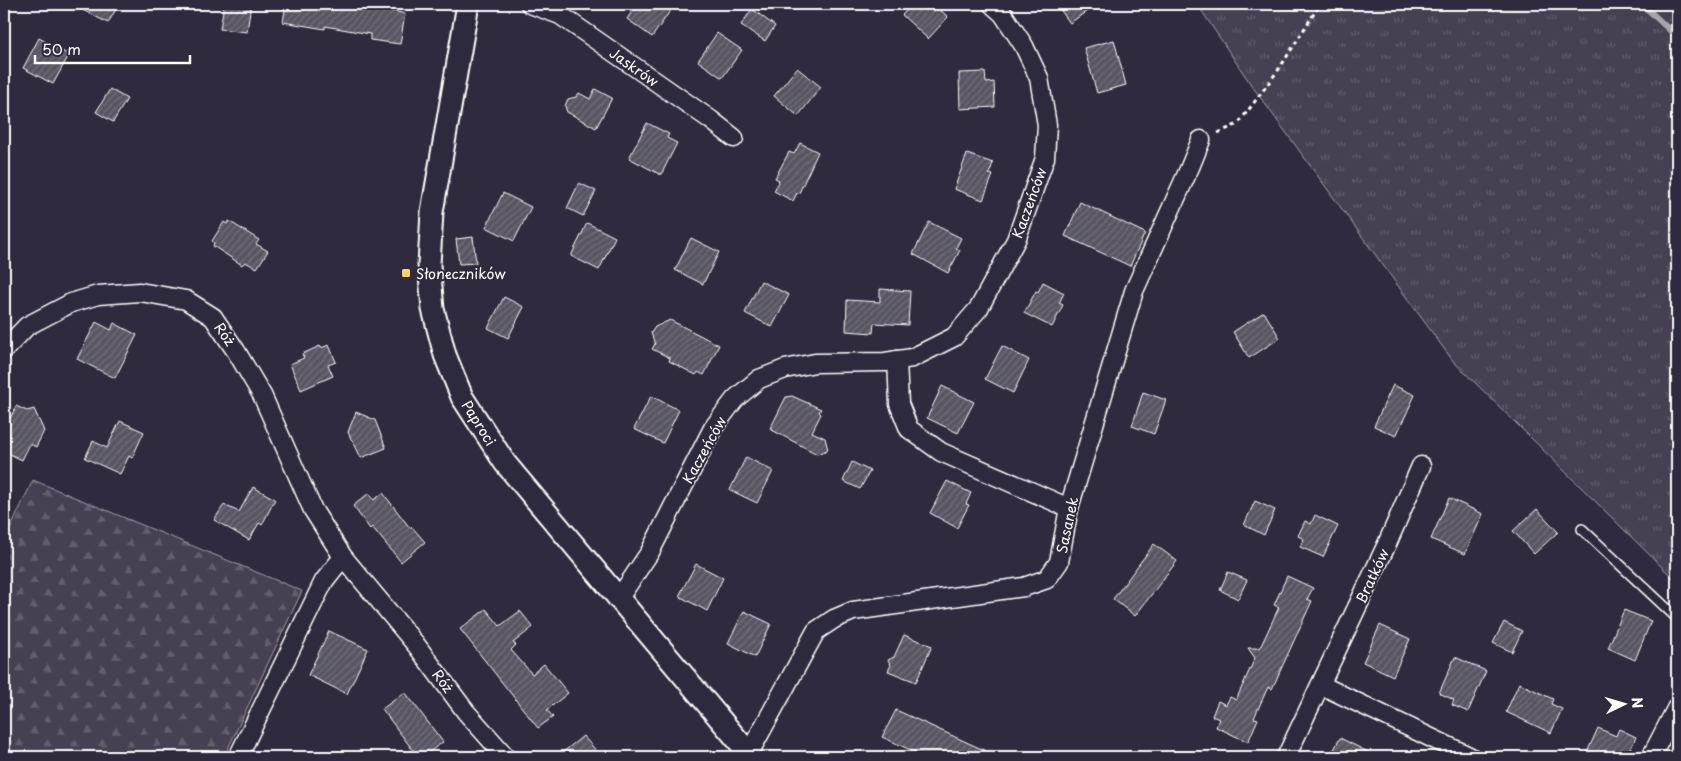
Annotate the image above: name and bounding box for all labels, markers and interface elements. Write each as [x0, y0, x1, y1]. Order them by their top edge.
scale bar [35, 32, 190, 64]
text: 50 m [42, 37, 81, 60]
street label: Jaskrów [605, 43, 663, 92]
street label: Kaczeńców [1007, 165, 1052, 241]
place label: Słoneczników [416, 263, 506, 284]
marker: Słoneczników [400, 267, 412, 279]
street label: Róż [209, 318, 241, 350]
street label: Paproci [457, 396, 501, 450]
street label: Kaczeńców [677, 412, 731, 487]
street label: Sasanek [1051, 494, 1083, 555]
street label: Bratków [1350, 545, 1394, 607]
street label: Róż [427, 665, 459, 697]
north arrow [1598, 678, 1648, 728]
text: N [1627, 696, 1648, 709]

